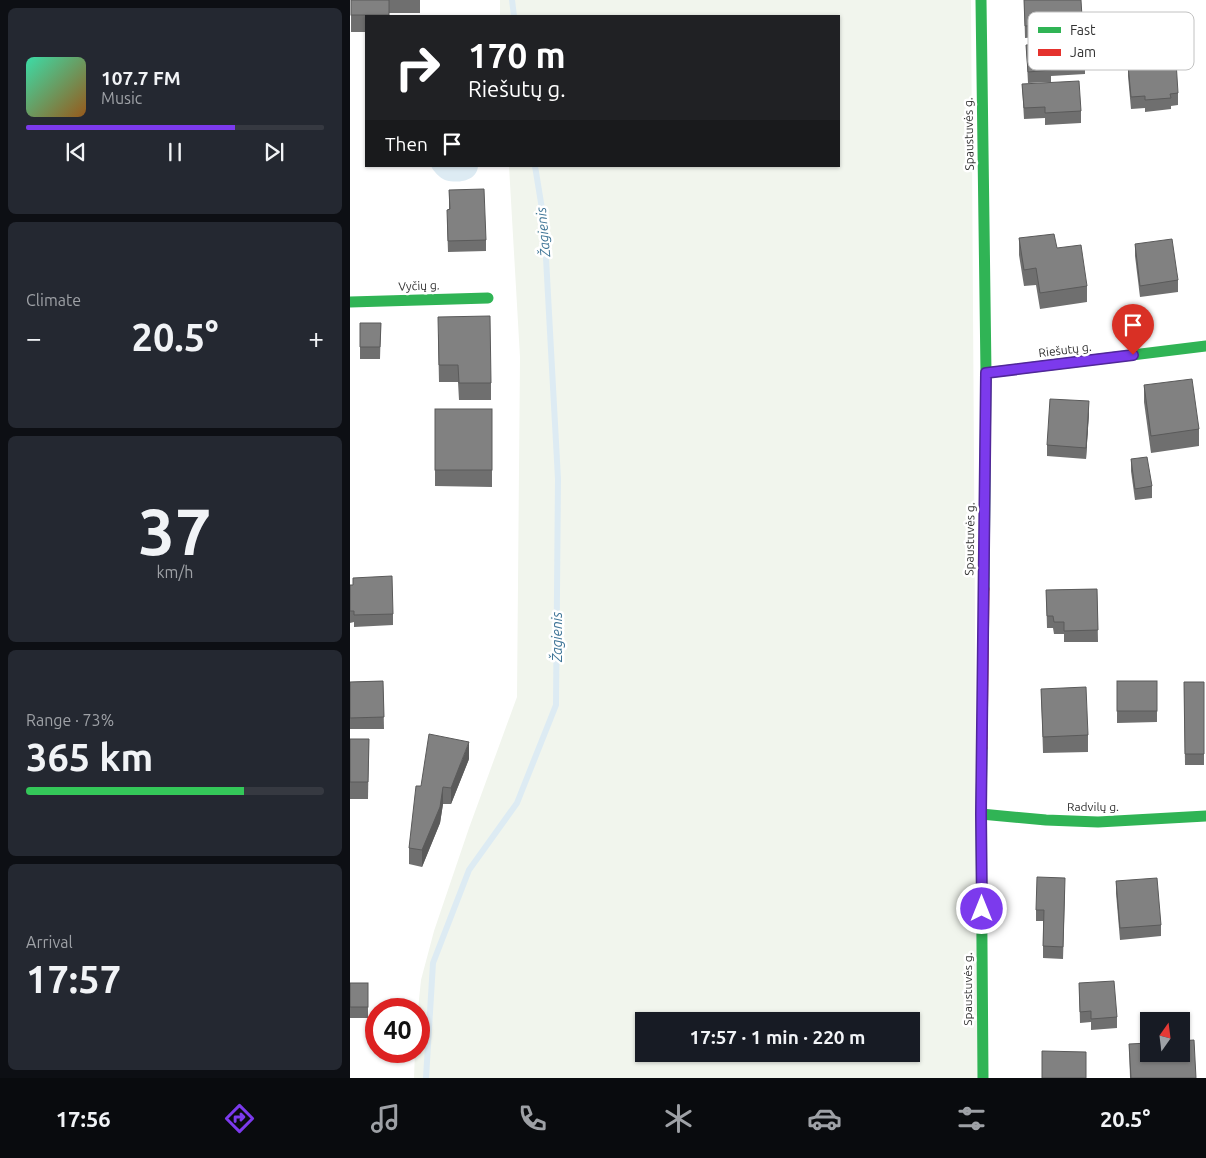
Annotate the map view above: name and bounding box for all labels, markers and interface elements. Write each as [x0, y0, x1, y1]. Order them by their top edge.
legend [1028, 12, 1194, 70]
text: Fast [1070, 22, 1096, 38]
icon: right [385, 35, 450, 100]
text: 170 m [468, 35, 566, 75]
text: Jam [1070, 44, 1096, 60]
text: 107.7 FM [101, 67, 181, 89]
text: Riešutų g. [468, 76, 566, 101]
text: Music [101, 89, 142, 107]
street label: Spaustuvės g. [961, 97, 976, 171]
icon: arrive [438, 130, 466, 158]
text: Then [385, 133, 428, 155]
icon: previous [62, 138, 90, 166]
icon: pause [161, 138, 189, 166]
icon: next [260, 138, 288, 166]
water label: Žagienis [532, 206, 553, 259]
street label: Vyčių g. [398, 278, 440, 293]
text: Climate [26, 291, 81, 309]
pin [1112, 304, 1154, 355]
icon: arrive [1119, 311, 1147, 339]
text: 20.5° [131, 316, 219, 358]
text: − [26, 322, 42, 353]
text: + [308, 322, 324, 353]
street label: Riešutų g. [1038, 340, 1092, 359]
text: 37 [138, 494, 212, 567]
street label: Spaustuvės g. [962, 502, 977, 576]
text: km/h [157, 563, 193, 581]
water label: Žagienis [548, 612, 565, 663]
text: Range · 73% [26, 711, 114, 729]
text: 365 km [26, 736, 153, 778]
street label: Radvilų g. [1067, 800, 1119, 813]
position arrow [955, 882, 1007, 934]
text: Arrival [26, 933, 73, 951]
street label: Spaustuvės g. [961, 952, 974, 1026]
text: 17:57 [26, 958, 121, 1000]
speed limit sign: 40 [365, 998, 430, 1063]
north arrow [1140, 1012, 1190, 1062]
map controls [1140, 1012, 1190, 1062]
text: 17:57 · 1 min · 220 m [690, 1026, 865, 1048]
icon: directions [222, 1101, 257, 1136]
icon: music [368, 1101, 403, 1136]
icon: phone [515, 1101, 550, 1136]
icon: climate [661, 1101, 696, 1136]
icon: car [807, 1101, 842, 1136]
icon: filters [954, 1101, 989, 1136]
text: 17:56 [56, 1106, 111, 1131]
text: 20.5° [1100, 1106, 1150, 1131]

